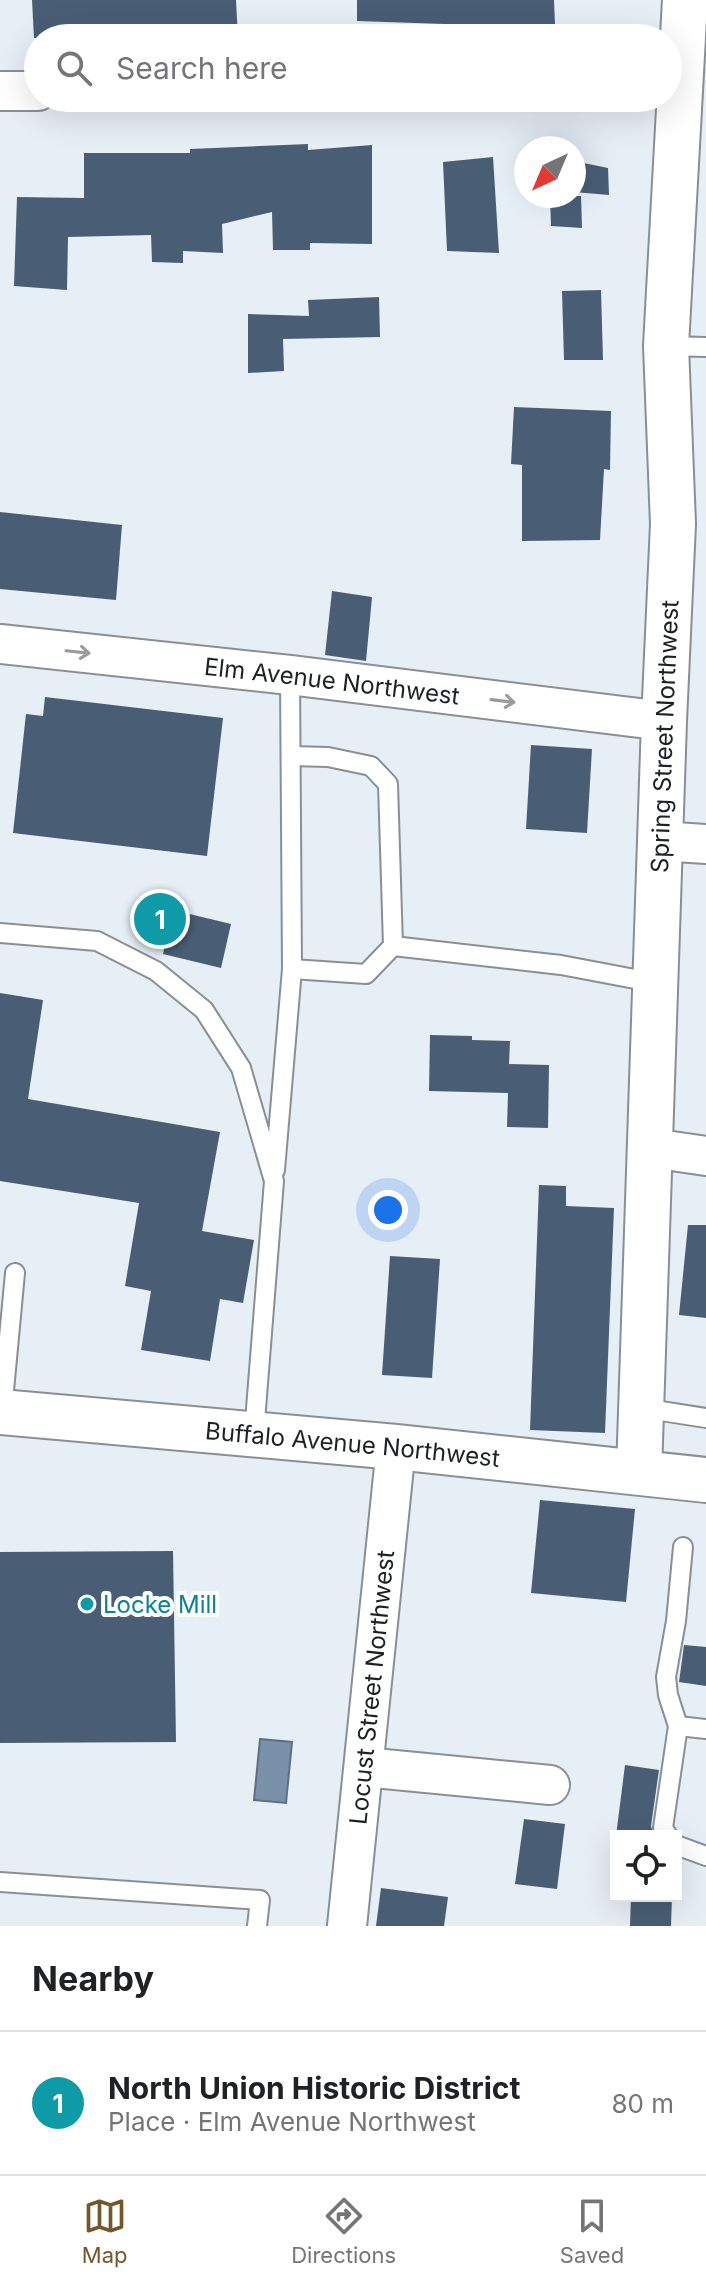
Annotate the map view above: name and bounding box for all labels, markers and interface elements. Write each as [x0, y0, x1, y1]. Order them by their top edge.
search box [24, 24, 682, 112]
icon: search [52, 46, 96, 90]
text: Search here [116, 50, 288, 86]
north arrow [514, 136, 586, 208]
street label: Spring Street Northwest [644, 599, 684, 873]
one-way arrow [64, 645, 90, 660]
street label: Elm Avenue Northwest [203, 651, 461, 710]
one-way arrow [490, 694, 515, 709]
pin: 1 [134, 889, 186, 949]
your location [368, 1190, 408, 1230]
street label: Buffalo Avenue Northwest [204, 1416, 501, 1472]
street label: Locust Street Northwest [343, 1549, 400, 1826]
place label: Locke Mill [103, 1590, 217, 1619]
marker: Locke Mill [78, 1595, 96, 1613]
map controls [610, 1830, 682, 1902]
button: locate [610, 1830, 682, 1902]
text: Nearby [32, 1958, 154, 1999]
text: North Union Historic District [108, 2070, 520, 2106]
text: 1 [52, 2088, 64, 2119]
text: 80 m [611, 2088, 674, 2119]
text: Place · Elm Avenue Northwest [108, 2106, 476, 2137]
tab: Map [82, 2194, 128, 2268]
tab: Directions [291, 2194, 396, 2268]
tab: Saved [560, 2194, 624, 2268]

